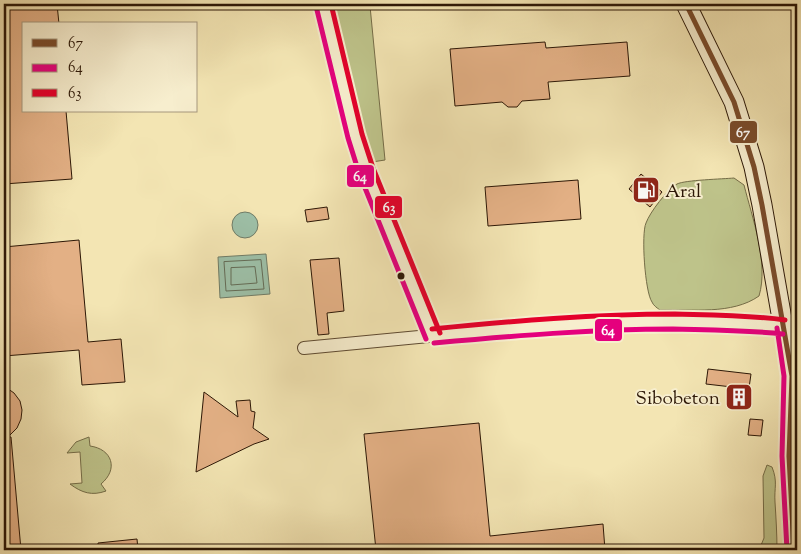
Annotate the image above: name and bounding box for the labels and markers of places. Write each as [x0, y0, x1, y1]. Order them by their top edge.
fuel station icon: Aral [631, 175, 661, 205]
place label: Aral [665, 179, 701, 206]
unlabelled marker [396, 271, 406, 281]
building icon: Sibobeton [724, 382, 754, 412]
place label: Sibobeton [636, 386, 720, 413]

